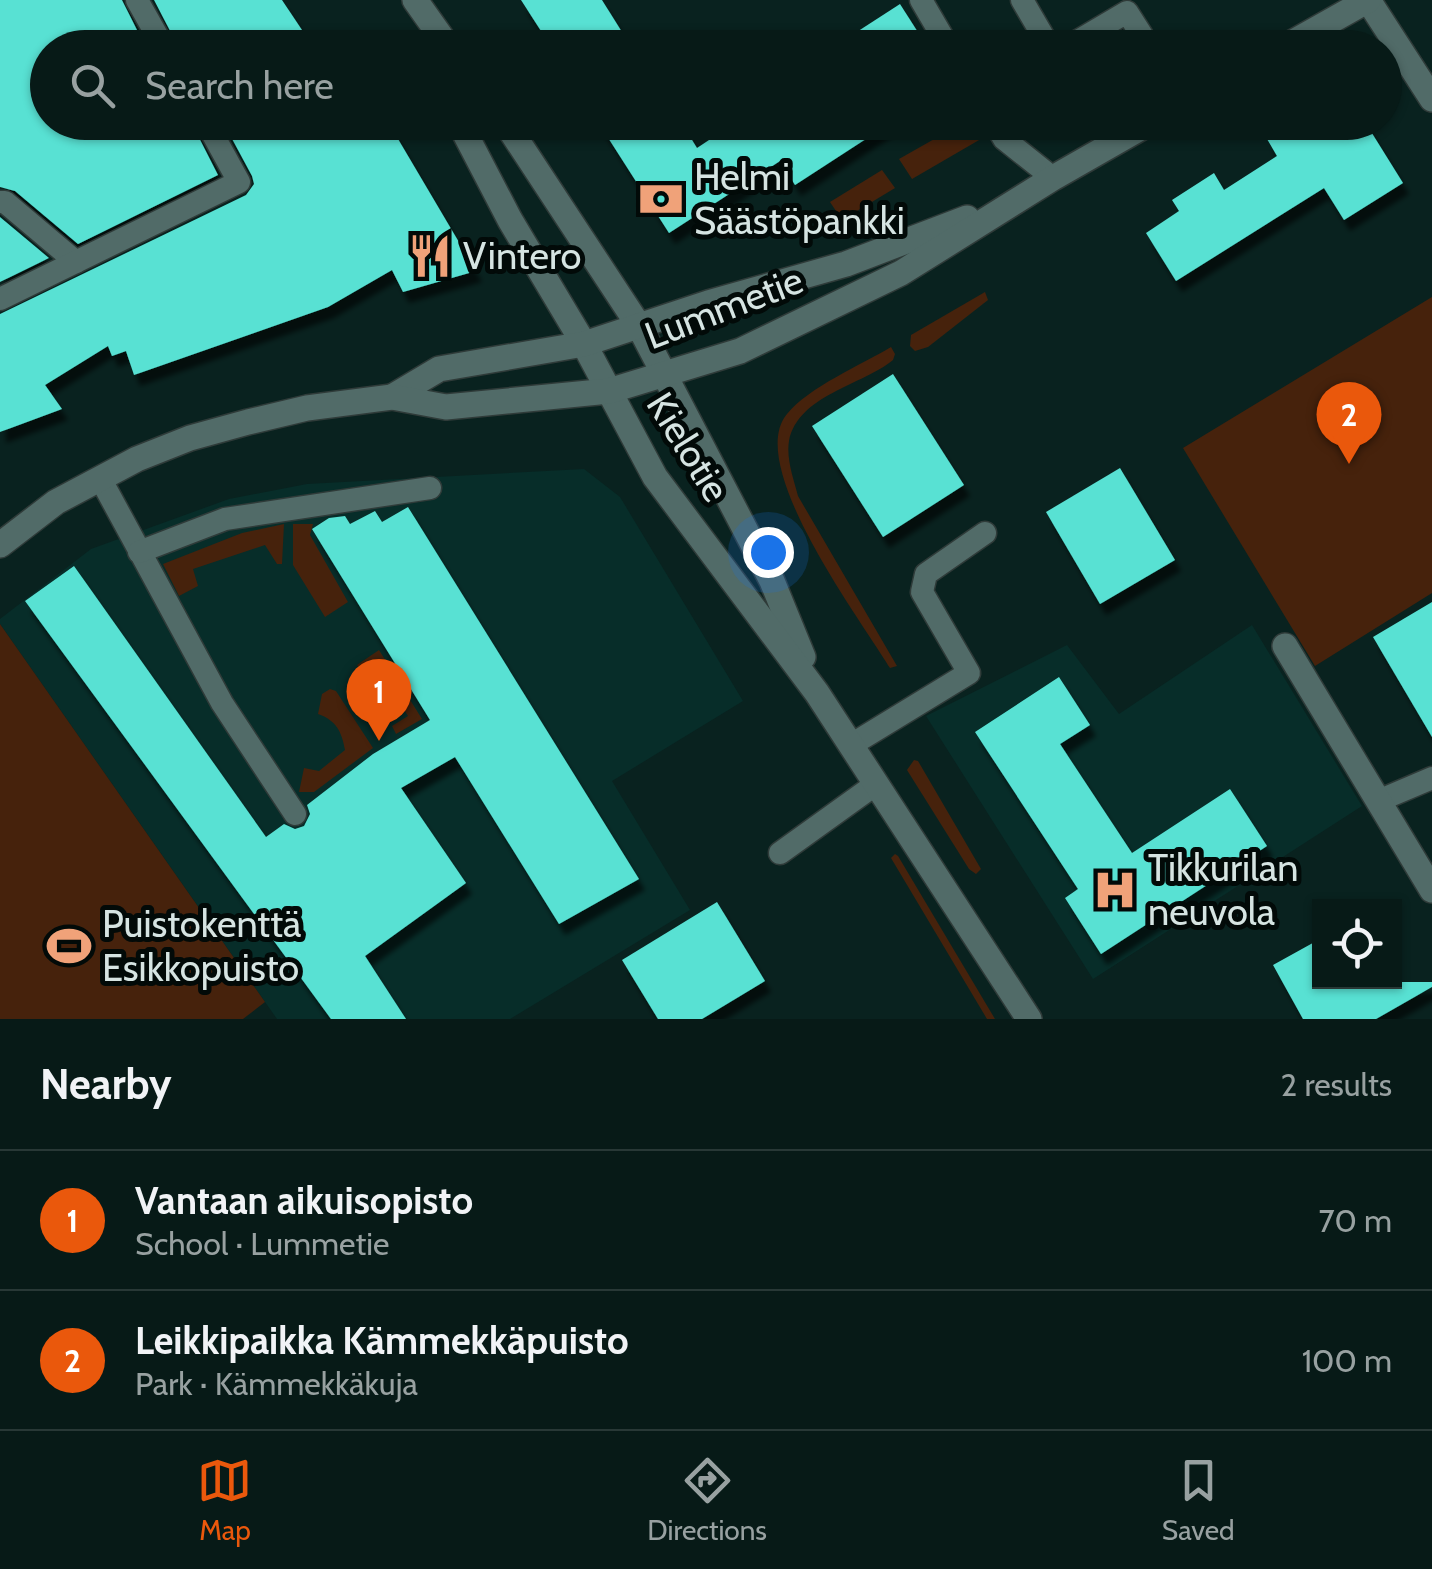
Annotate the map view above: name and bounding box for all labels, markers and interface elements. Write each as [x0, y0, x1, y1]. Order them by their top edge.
search box [30, 30, 1402, 140]
icon: search [65, 58, 120, 113]
text: Search here [145, 62, 334, 109]
place label: Helmi Säästöpankki [694, 153, 905, 244]
bank icon: Helmi Säästöpankki [637, 175, 685, 223]
restaurant icon: Vintero [406, 232, 454, 280]
place label: Vintero [463, 232, 581, 279]
street label: Lummetie [638, 256, 809, 359]
pin: 2 [1316, 382, 1382, 464]
street label: Kielotie [637, 384, 740, 510]
your location [743, 527, 794, 578]
pin: 1 [346, 658, 412, 741]
place label: Tikkurilan neuvola [1148, 844, 1298, 935]
hospital icon: Tikkurilan neuvola [1091, 866, 1139, 914]
map controls [1312, 899, 1402, 989]
button: locate [1312, 899, 1402, 989]
place label: Puistokenttä Esikkopuisto [102, 900, 301, 991]
sports icon: Puistokenttä Esikkopuisto [45, 922, 93, 970]
text: Nearby [40, 1058, 172, 1110]
text: 2 results [1281, 1065, 1392, 1104]
text: Vantaan aikuisopisto [135, 1177, 473, 1224]
text: 1 [67, 1201, 78, 1240]
text: 70 m [1319, 1201, 1392, 1240]
text: School · Lummetie [135, 1224, 389, 1263]
text: Leikkipaikka Kämmekkäpuisto [135, 1317, 629, 1364]
text: 2 [64, 1341, 81, 1380]
text: 100 m [1302, 1341, 1392, 1380]
text: Park · Kämmekkäkuja [135, 1364, 418, 1403]
tab: Map [197, 1453, 252, 1547]
tab: Directions [647, 1453, 767, 1547]
tab: Saved [1162, 1453, 1235, 1547]

